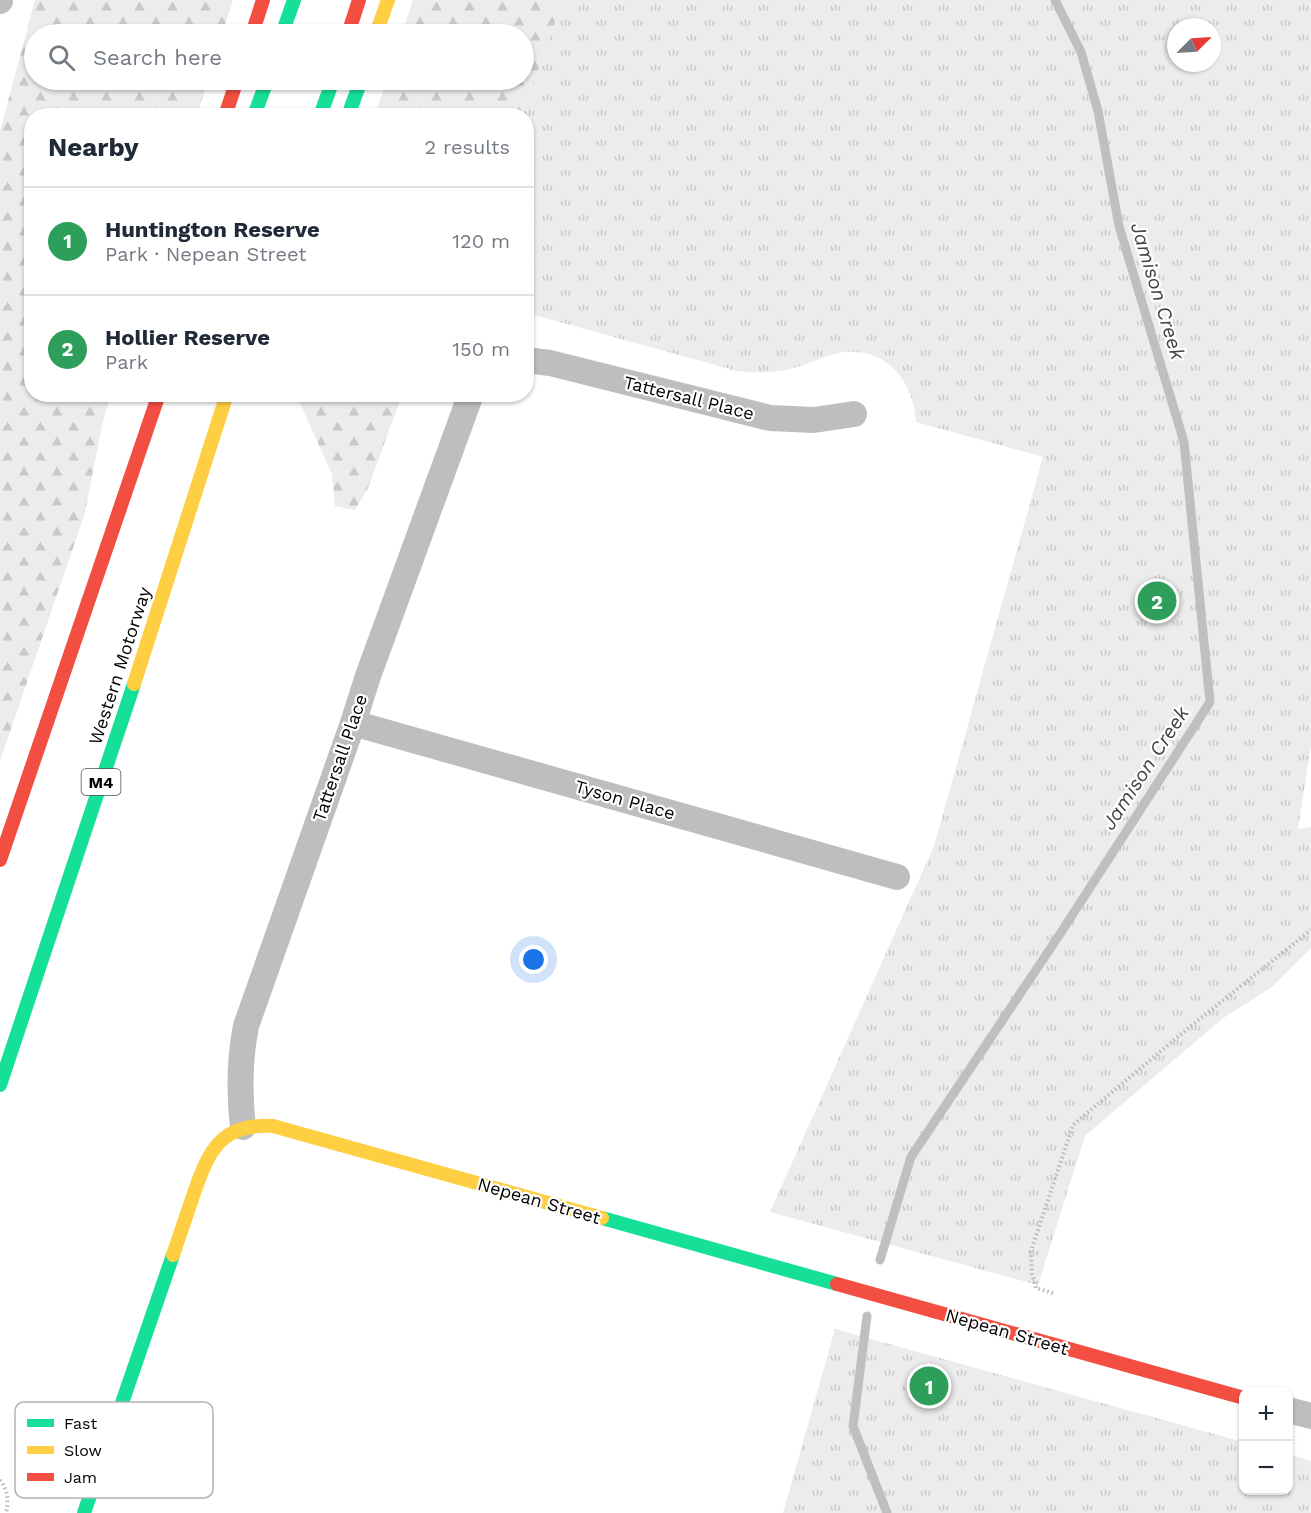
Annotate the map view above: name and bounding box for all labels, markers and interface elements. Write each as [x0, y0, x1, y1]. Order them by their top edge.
north arrow [1167, 18, 1221, 72]
search box [24, 24, 534, 90]
icon: search [45, 41, 78, 74]
text: Search here [93, 45, 222, 70]
text: Nearby [48, 132, 139, 162]
text: 2 results [425, 135, 510, 159]
text: Huntington Reserve [105, 217, 320, 242]
water label: Jamison Creek [1126, 219, 1191, 364]
text: 1 [63, 229, 72, 253]
text: 120 m [452, 229, 510, 253]
text: Park · Nepean Street [105, 242, 307, 266]
text: Hollier Reserve [105, 325, 270, 350]
text: 2 [62, 337, 73, 361]
text: 150 m [452, 337, 510, 361]
text: Park [105, 350, 148, 374]
street label: Tattersall Place [622, 371, 756, 424]
pin: 2 [1138, 578, 1176, 624]
street label: Western Motorway [84, 584, 155, 747]
street label: Tattersall Place [308, 691, 371, 824]
water label: Jamison Creek [1096, 701, 1194, 834]
road number: M4 [82, 769, 120, 795]
street label: Tyson Place [573, 775, 678, 824]
your location [519, 945, 548, 974]
street label: Nepean Street [475, 1173, 603, 1228]
street label: Nepean Street [943, 1304, 1071, 1359]
pin: 1 [910, 1364, 948, 1408]
map controls [1239, 1387, 1293, 1495]
button: + [1239, 1387, 1293, 1441]
legend [15, 1402, 213, 1498]
text: Fast [64, 1414, 97, 1433]
text: Slow [64, 1441, 102, 1460]
button: − [1239, 1441, 1293, 1495]
text: Jam [64, 1468, 97, 1487]

